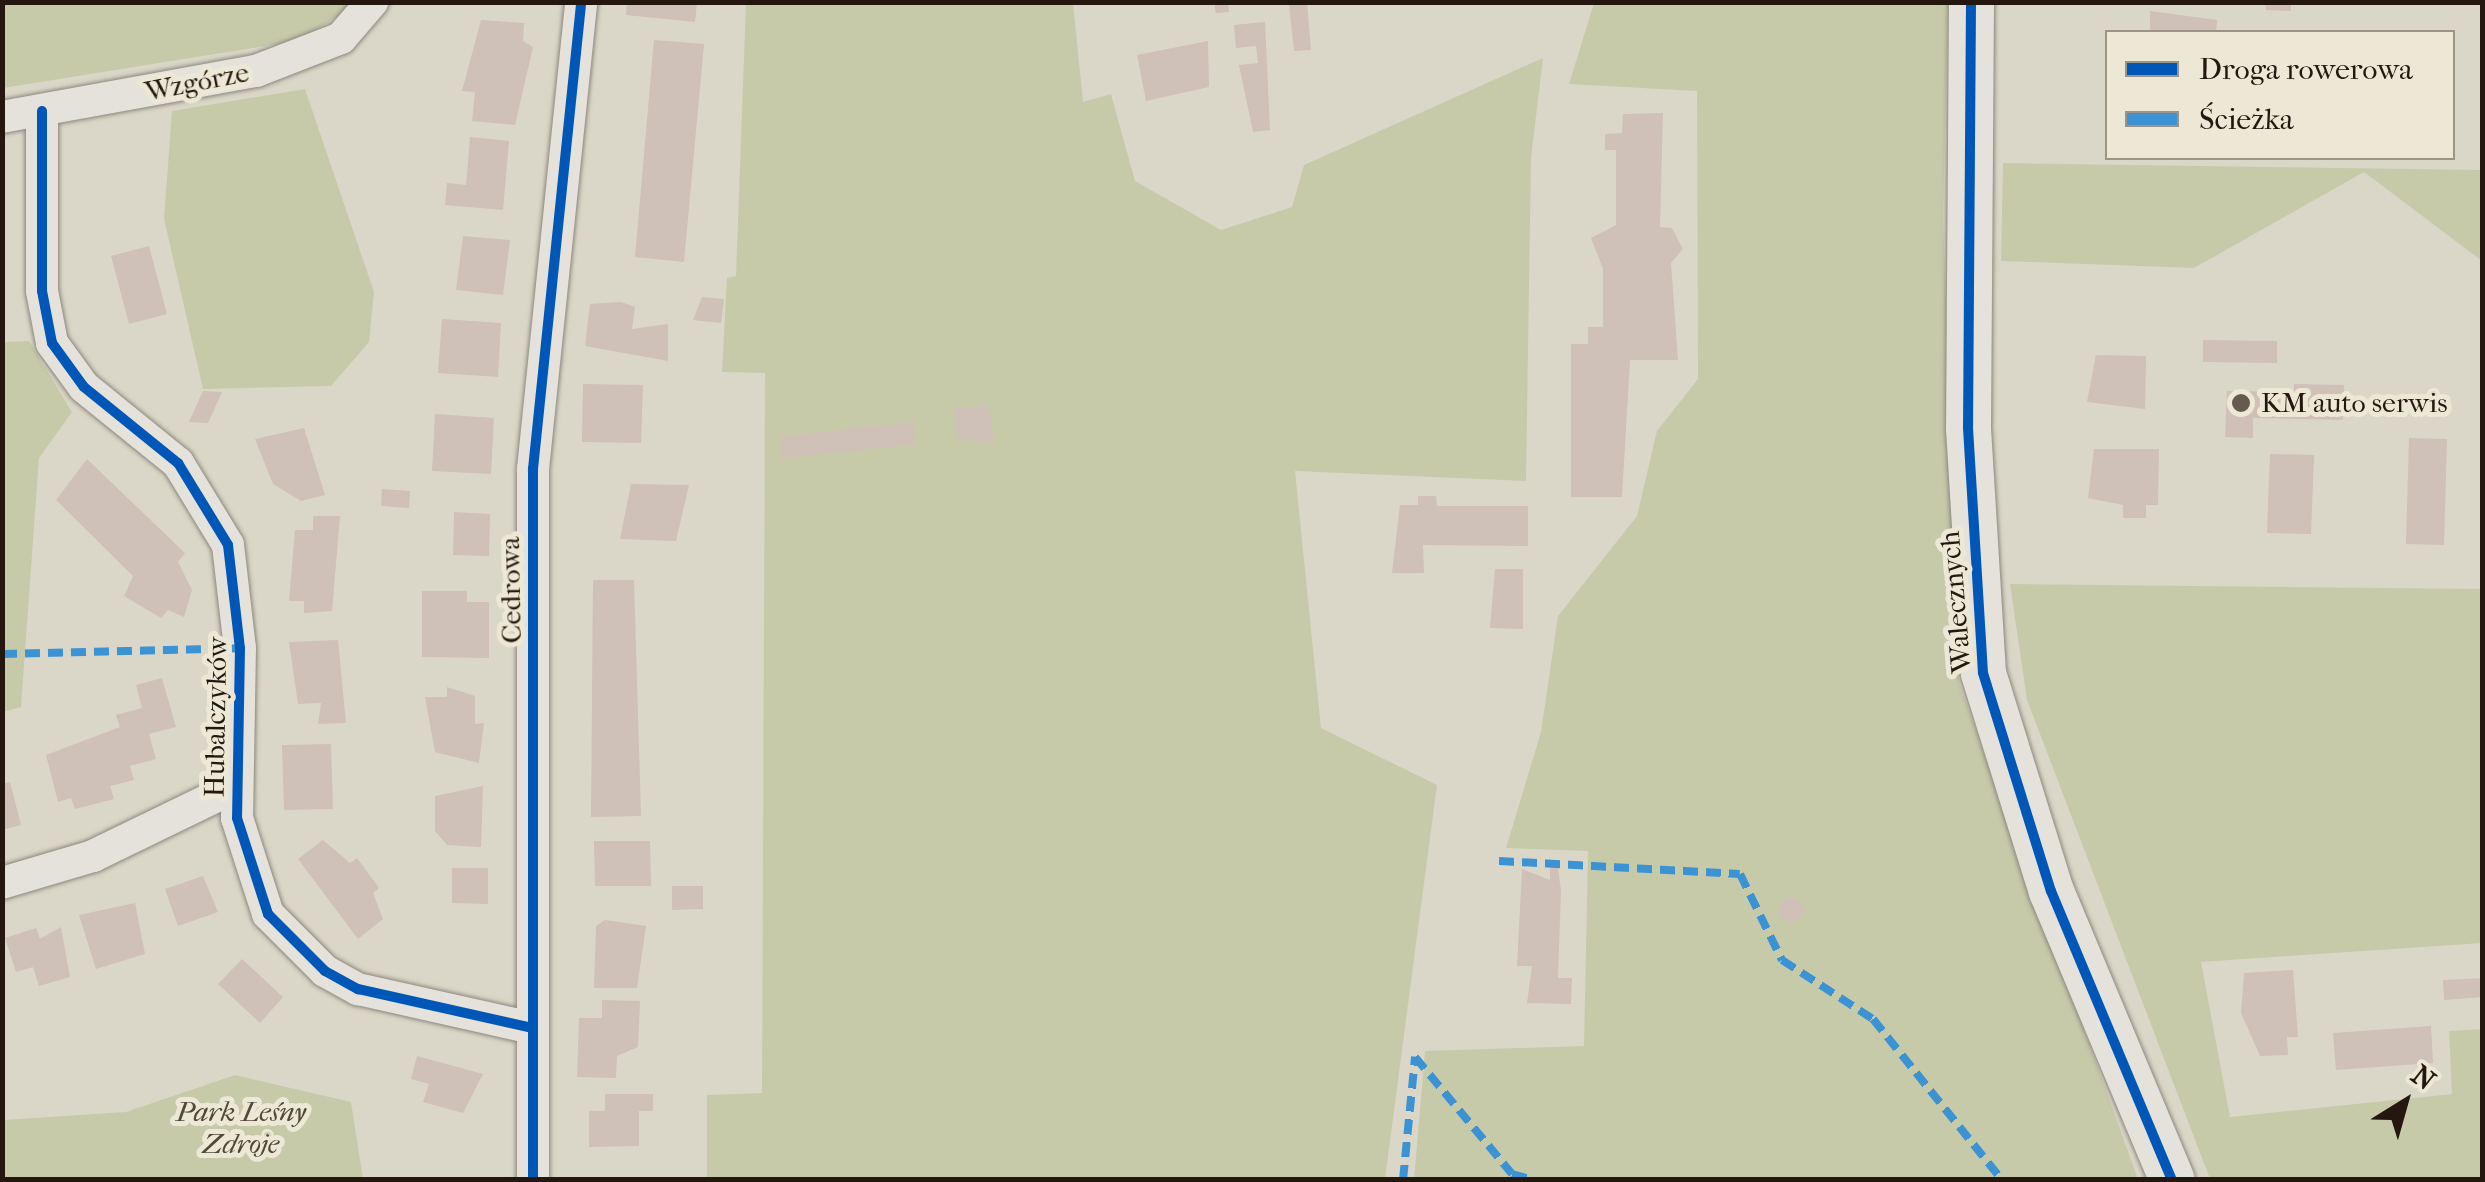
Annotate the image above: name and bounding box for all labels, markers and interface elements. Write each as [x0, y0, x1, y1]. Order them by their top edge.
legend [2105, 30, 2455, 160]
text: Droga rowerowa [2199, 52, 2413, 87]
street label: Wzgórze [142, 55, 252, 109]
text: Ścieżka [2199, 102, 2294, 137]
place label: KM auto serwis [2261, 386, 2448, 420]
marker: KM auto serwis [2230, 392, 2252, 414]
street label: Walecznych [1933, 530, 1979, 674]
street label: Cedrowa [493, 536, 529, 644]
street label: Hubalczyków [198, 636, 234, 798]
north arrow [2355, 1052, 2455, 1152]
text: N [2405, 1058, 2442, 1097]
park label: Park Leśny Zdroje [176, 1095, 306, 1161]

